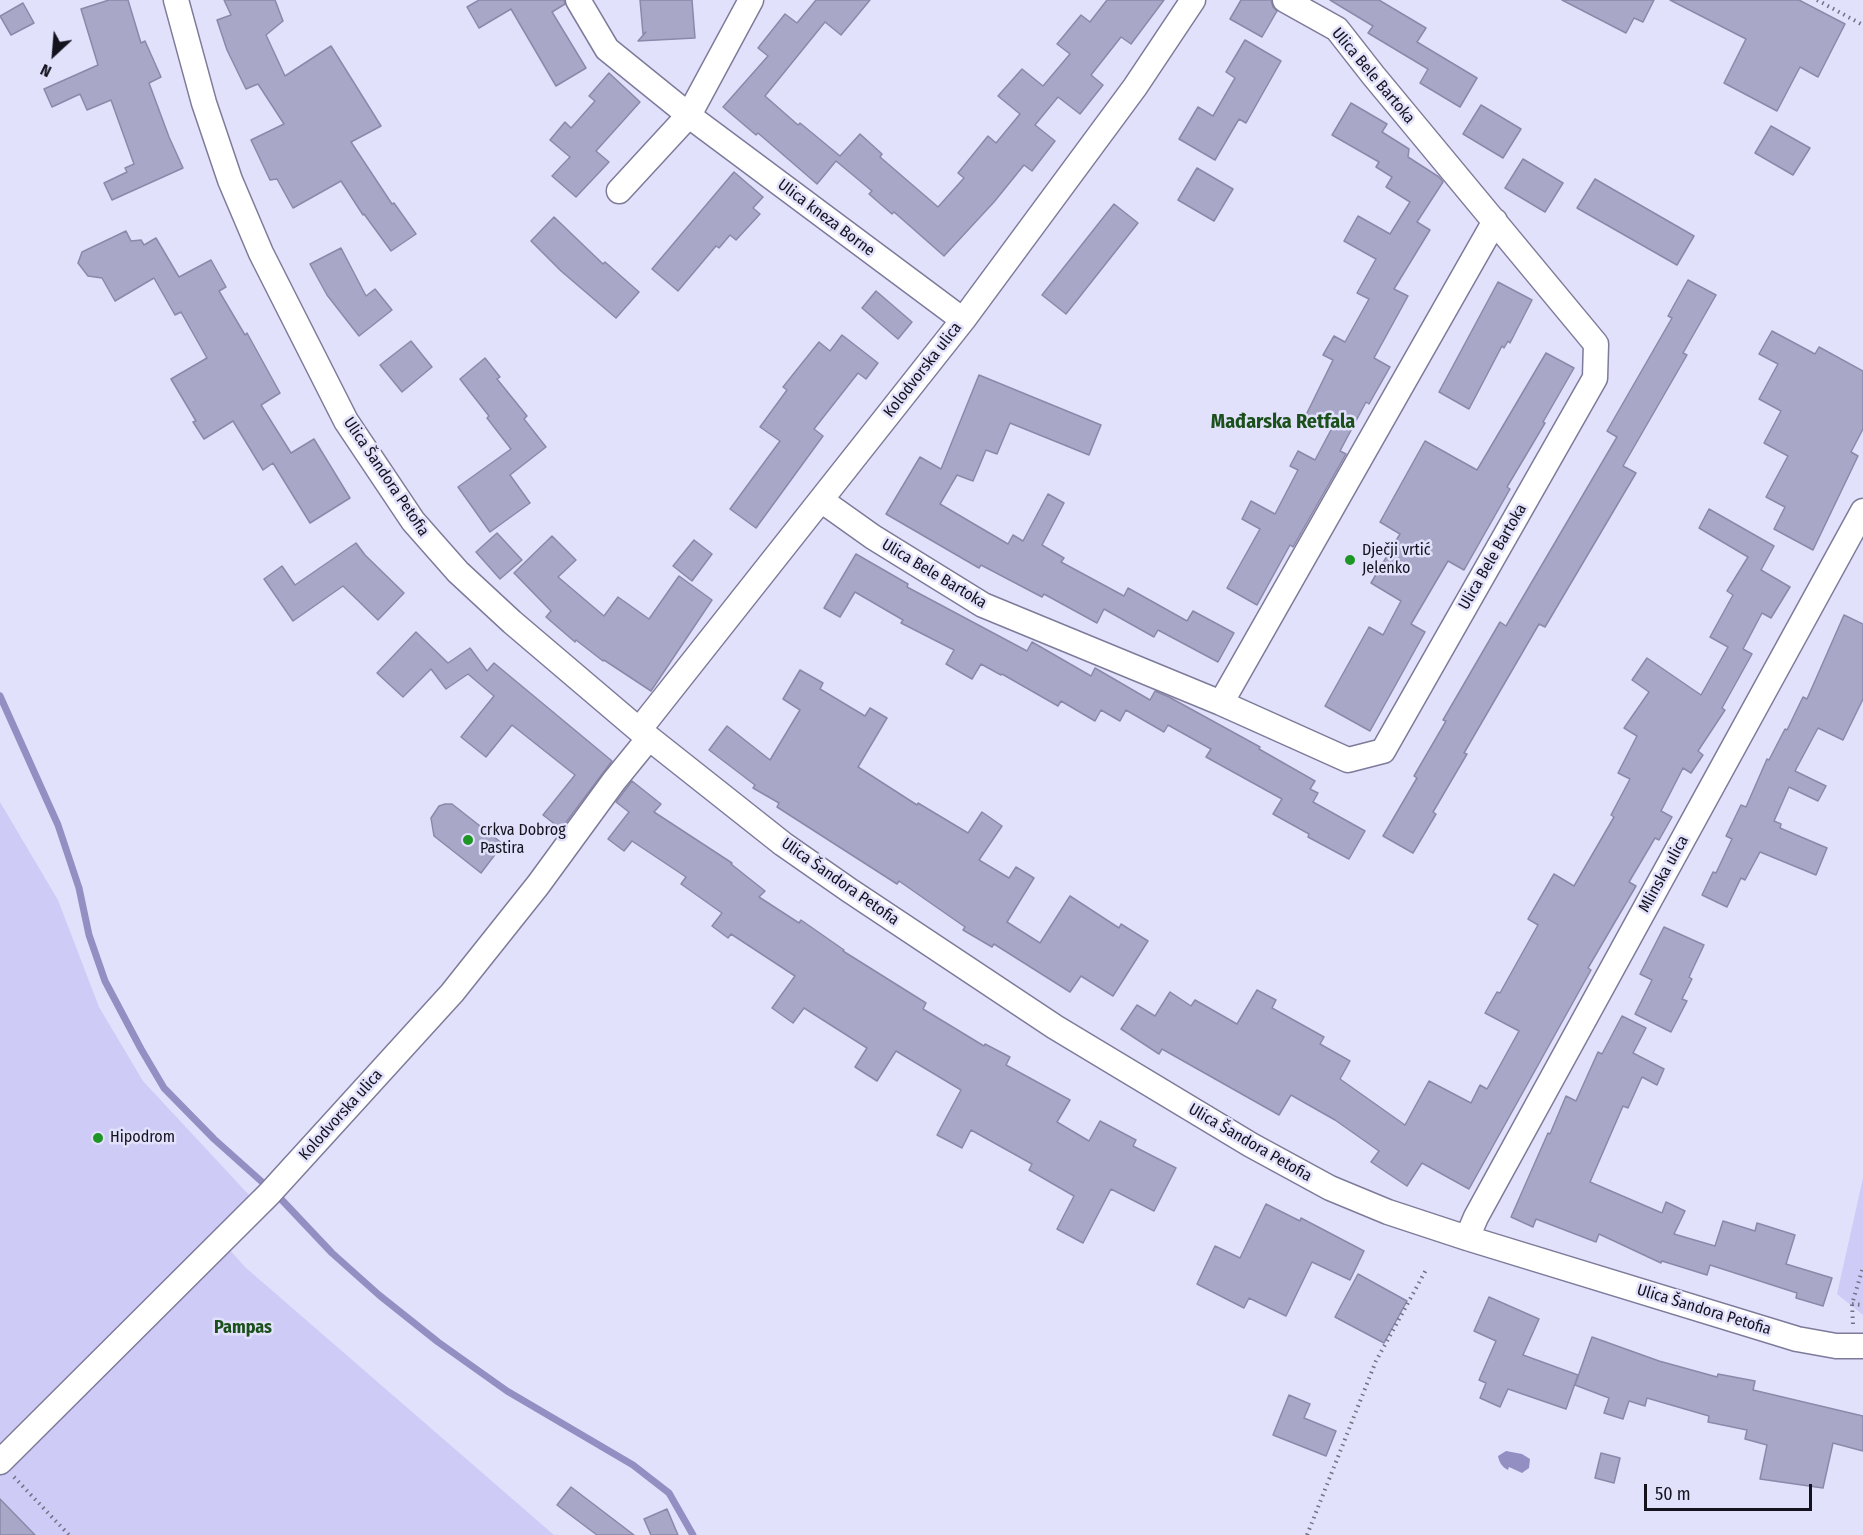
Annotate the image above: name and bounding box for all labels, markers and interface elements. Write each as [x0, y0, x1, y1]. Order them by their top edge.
north arrow [24, 24, 84, 84]
street label: Ulica Bele Bartoka [1327, 24, 1419, 128]
text: N [37, 60, 54, 81]
street label: Ulica kneza Borne [774, 175, 878, 261]
street label: Kolodvorska ulica [880, 319, 966, 421]
district label: Mađarska Retfala [1211, 410, 1355, 434]
street label: Ulica Šandora Petofia [339, 414, 433, 540]
street label: Ulica Bele Bartoka [1455, 501, 1531, 613]
street label: Ulica Bele Bartoka [878, 535, 990, 613]
place label: Dječji vrtić Jelenko [1362, 541, 1431, 579]
marker: Dječji vrtić Jelenko [1343, 553, 1357, 567]
place label: crkva Dobrog Pastira [480, 821, 566, 859]
street label: Mlinska ulica [1635, 832, 1693, 916]
marker: crkva Dobrog Pastira [461, 833, 475, 847]
street label: Ulica Šandora Petofia [777, 834, 903, 930]
street label: Kolodvorska ulica [295, 1066, 387, 1164]
street label: Ulica Šandora Petofia [1185, 1100, 1315, 1186]
place label: Hipodrom [110, 1128, 175, 1148]
marker: Hipodrom [91, 1131, 105, 1145]
street label: Ulica Šandora Petofia [1635, 1280, 1773, 1340]
district label: Pampas [214, 1317, 272, 1339]
scale bar [1647, 1472, 1815, 1510]
text: 50 m [1655, 1483, 1691, 1505]

